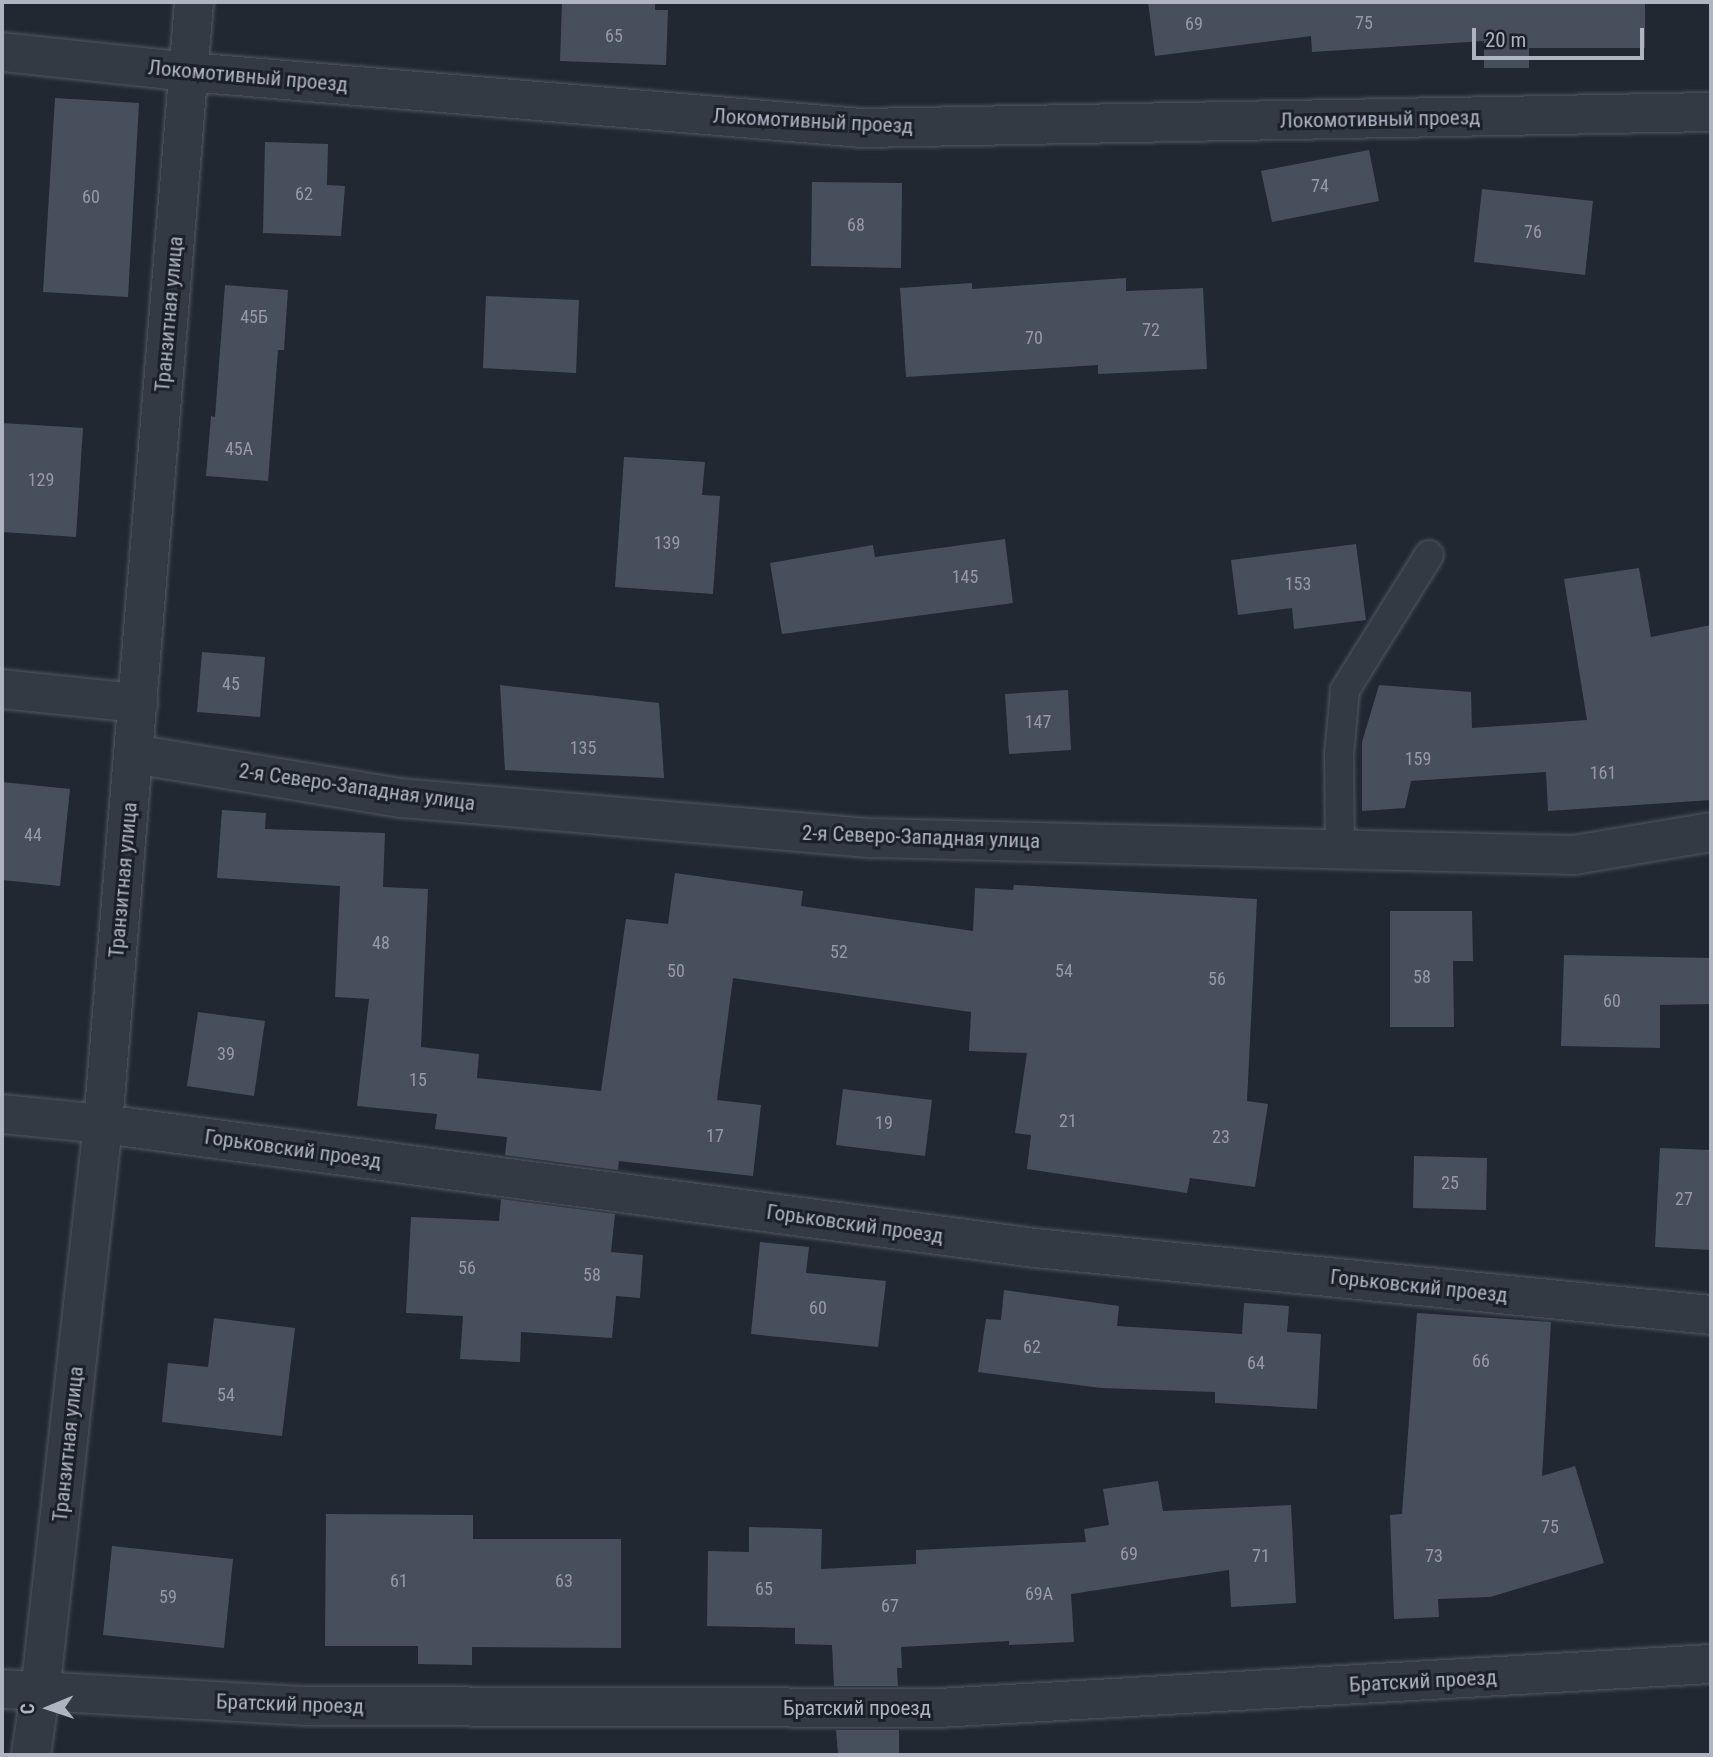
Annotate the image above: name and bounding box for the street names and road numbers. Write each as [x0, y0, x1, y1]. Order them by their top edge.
street label: Локомотивный проезд [147, 55, 349, 97]
street label: Локомотивный проезд [712, 103, 914, 139]
street label: Локомотивный проезд [1280, 105, 1480, 133]
street label: Транзитная улица [150, 235, 188, 393]
street label: 2-я Северо-Западная улица [237, 758, 477, 816]
street label: Транзитная улица [104, 801, 142, 959]
street label: 2-я Северо-Западная улица [802, 820, 1040, 854]
street label: Горьковский проезд [203, 1124, 383, 1174]
street label: Горьковский проезд [765, 1199, 945, 1249]
street label: Горьковский проезд [1329, 1264, 1509, 1308]
street label: Транзитная улица [47, 1365, 89, 1523]
street label: Братский проезд [1348, 1665, 1498, 1697]
street label: Братский проезд [216, 1689, 364, 1719]
street label: Братский проезд [783, 1695, 931, 1721]

